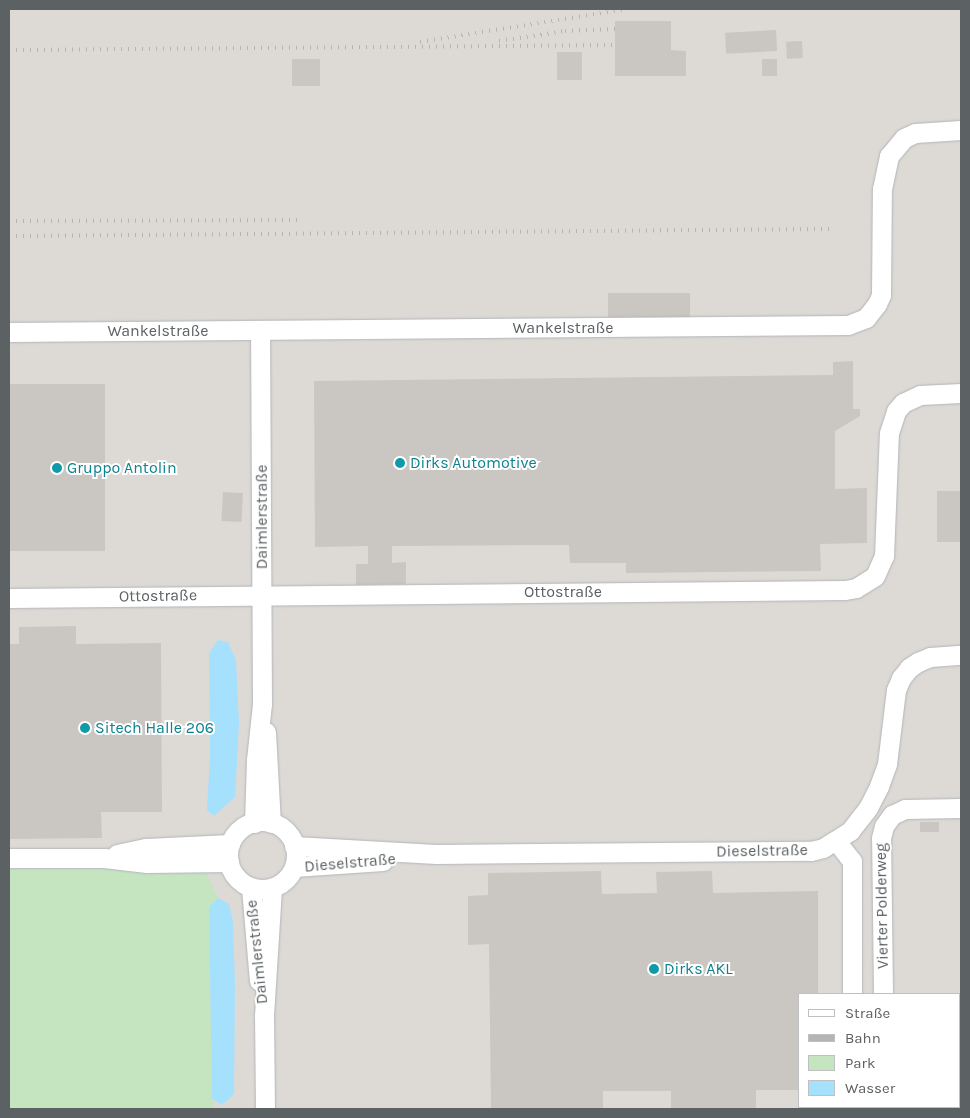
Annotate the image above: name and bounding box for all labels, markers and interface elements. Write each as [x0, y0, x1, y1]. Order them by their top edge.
street label: Wankelstraße [512, 318, 614, 338]
street label: Wankelstraße [107, 321, 209, 341]
place label: Dirks Automotive [410, 453, 537, 473]
marker: Dirks Automotive [394, 457, 406, 469]
place label: Gruppo Antolin [67, 458, 177, 478]
marker: Gruppo Antolin [51, 462, 63, 474]
street label: Daimlerstraße [252, 465, 272, 569]
street label: Ottostraße [524, 582, 602, 602]
street label: Ottostraße [119, 586, 197, 606]
place label: Sitech Halle 206 [95, 718, 214, 738]
marker: Sitech Halle 206 [79, 722, 91, 734]
street label: Dieselstraße [716, 841, 808, 861]
street label: Vierter Polderweg [871, 843, 893, 969]
street label: Dieselstraße [303, 849, 397, 877]
street label: Daimlerstraße [242, 899, 272, 1005]
place label: Dirks AKL [664, 959, 733, 979]
marker: Dirks AKL [648, 963, 660, 975]
legend [798, 993, 960, 1108]
text: Straße [845, 1004, 890, 1022]
text: Bahn [845, 1029, 881, 1047]
text: Park [845, 1054, 875, 1072]
text: Wasser [845, 1079, 895, 1097]

